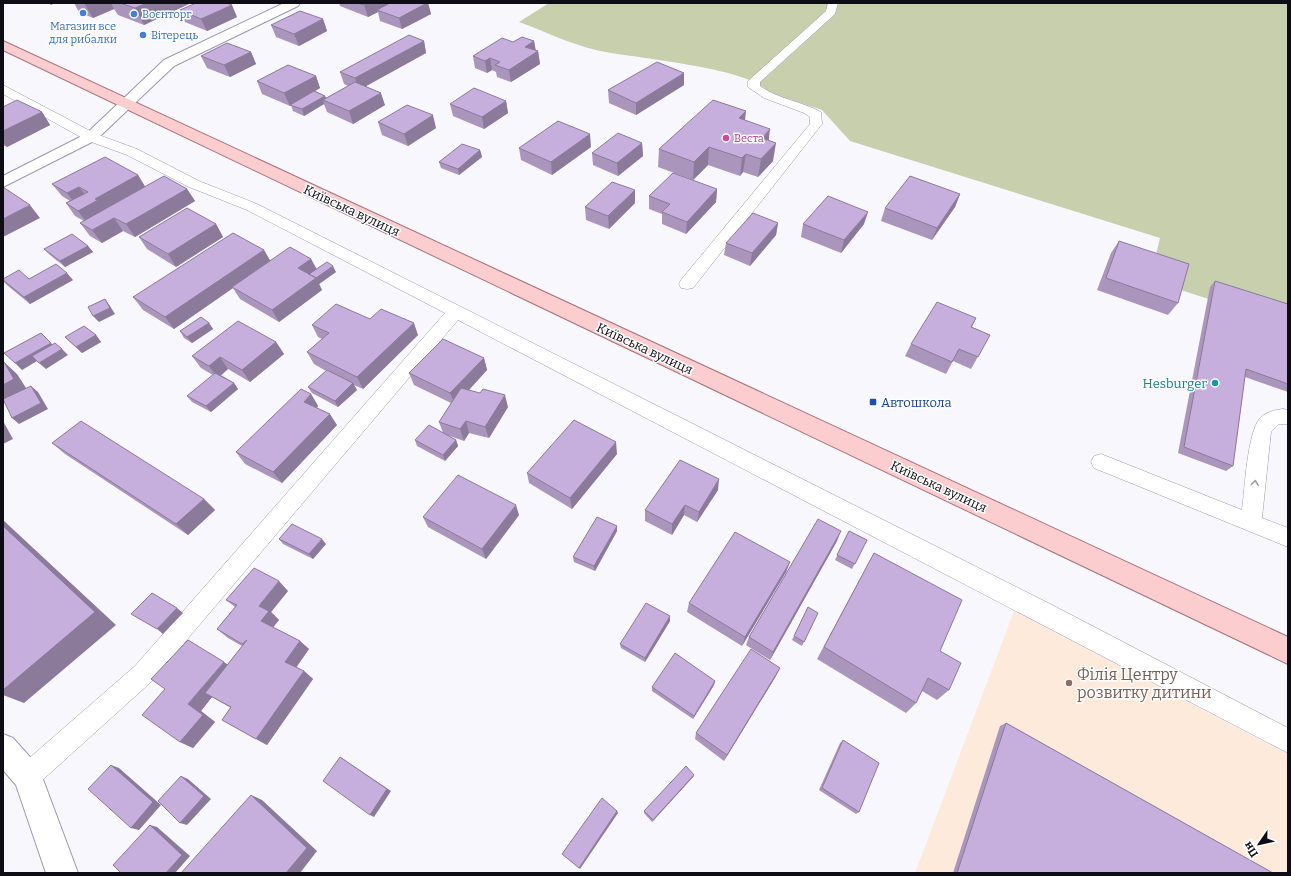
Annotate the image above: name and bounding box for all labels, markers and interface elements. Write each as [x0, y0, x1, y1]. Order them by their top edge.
marker: Магазин все для рибалки [78, 8, 88, 18]
place label: Воєнторг [142, 8, 192, 21]
marker: Воєнторг [129, 9, 139, 19]
place label: Магазин все для рибалки [49, 20, 117, 46]
place label: Вітерець [151, 29, 198, 42]
marker: Вітерець [138, 30, 148, 40]
place label: Веста [734, 132, 764, 145]
marker: Веста [721, 133, 731, 143]
street label: Київська вулиця [301, 182, 402, 239]
street label: Київська вулиця [594, 320, 695, 377]
place label: Hesburger [1143, 376, 1207, 391]
marker: Hesburger [1210, 378, 1220, 388]
place label: Автошкола [881, 395, 952, 410]
marker: Автошкола [868, 397, 878, 407]
street label: Київська вулиця [888, 458, 989, 515]
one-way arrow [1251, 480, 1260, 486]
place label: Філія Центру розвитку дитини [1077, 665, 1212, 702]
marker: Філія Центру розвитку дитини [1064, 678, 1074, 688]
north arrow [1239, 824, 1279, 864]
text: Пн [1241, 839, 1261, 860]

